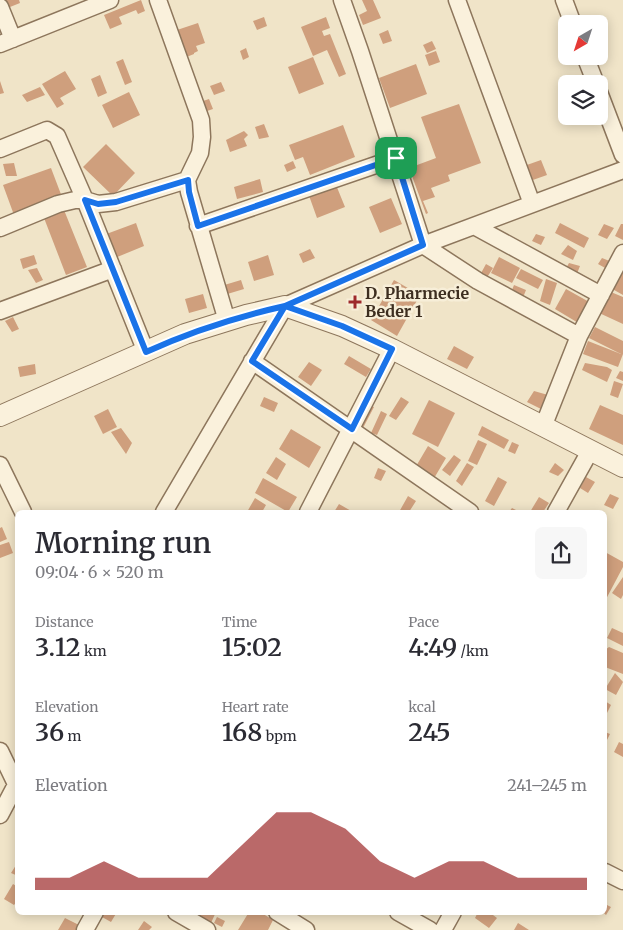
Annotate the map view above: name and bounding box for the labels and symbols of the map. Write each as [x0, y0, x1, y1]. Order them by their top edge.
north arrow [558, 15, 608, 65]
pin [375, 137, 417, 179]
place label: D. Pharmecie Beder 1 [365, 283, 469, 321]
marker: D. Pharmecie Beder 1 [349, 296, 361, 308]

